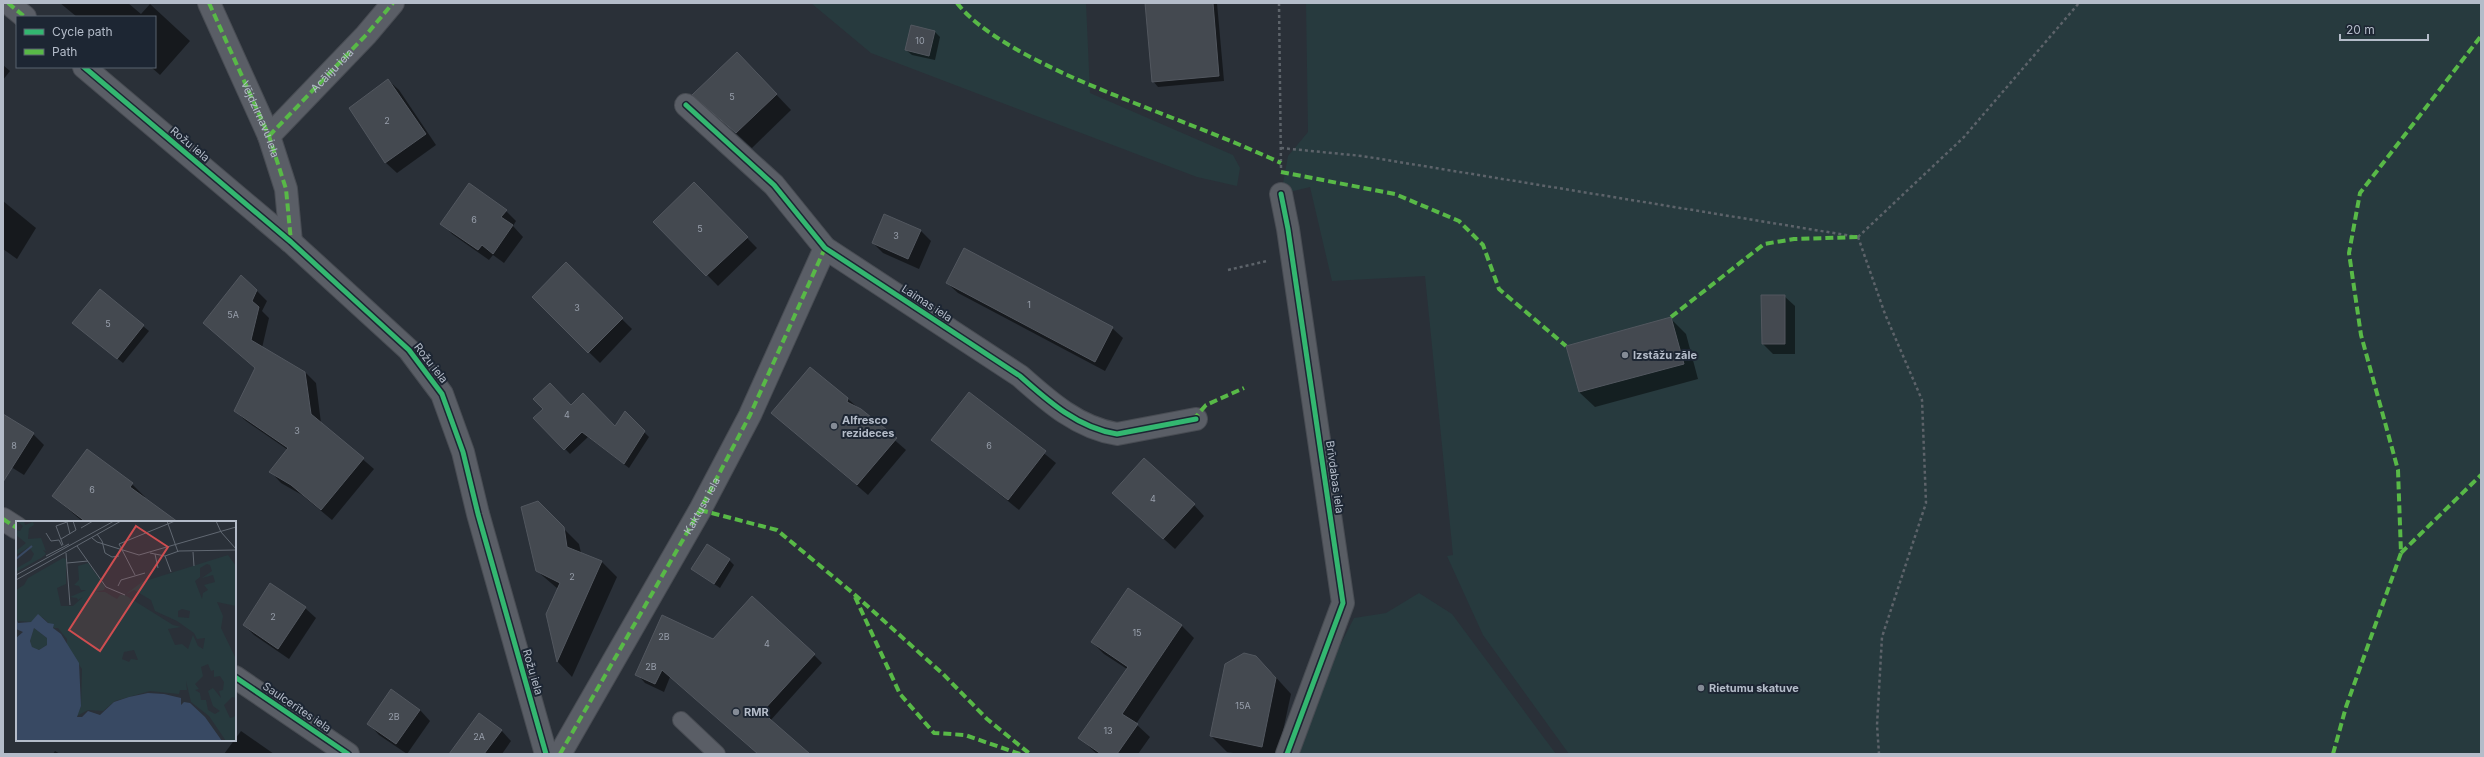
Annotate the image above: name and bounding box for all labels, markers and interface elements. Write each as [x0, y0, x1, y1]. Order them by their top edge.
legend [16, 16, 156, 68]
scale bar [2340, 16, 2428, 42]
text: 20 m [2346, 22, 2375, 37]
text: Cycle path [52, 24, 113, 39]
house number: 10 [915, 35, 925, 46]
text: Path [52, 44, 77, 59]
street label: Acāliju iela [308, 45, 356, 95]
street label: Vējdzirnavu iela [238, 78, 282, 159]
house number: 5 [729, 91, 735, 102]
house number: 2 [384, 115, 390, 126]
street label: Rožu iela [168, 124, 212, 164]
house number: 6 [471, 214, 477, 225]
house number: 5 [697, 223, 703, 234]
house number: 3 [893, 230, 899, 241]
street label: Laimas iela [899, 281, 955, 325]
house number: 1 [1027, 299, 1031, 310]
house number: 3 [574, 302, 580, 313]
house number: 5A [227, 309, 239, 320]
house number: 5 [105, 318, 111, 329]
street label: Rožu iela [411, 340, 451, 386]
place label: Izstāžu zāle [1633, 348, 1697, 362]
marker: Izstāžu zāle [1620, 350, 1630, 360]
house number: 4 [564, 409, 570, 420]
place label: Alfresco rezideces [842, 413, 895, 440]
marker: Alfresco rezideces [829, 421, 839, 431]
house number: 3 [294, 425, 300, 436]
house number: 8 [11, 440, 17, 451]
house number: 6 [986, 440, 992, 451]
street label: Brīvdabas iela [1323, 440, 1347, 514]
street label: Kaktusu iela [681, 475, 723, 537]
house number: 6 [89, 484, 95, 495]
house number: 4 [1150, 493, 1156, 504]
inset map [16, 521, 236, 741]
house number: 2 [569, 571, 575, 582]
house number: 2 [270, 611, 276, 622]
house number: 15 [1132, 627, 1142, 638]
house number: 2B [658, 631, 670, 642]
house number: 4 [764, 638, 770, 649]
street label: Rožu iela [520, 648, 546, 696]
house number: 2B [645, 661, 657, 672]
street label: Saulcerītes iela [260, 679, 334, 735]
place label: Rietumu skatuve [1709, 681, 1799, 695]
marker: Rietumu skatuve [1696, 683, 1706, 693]
house number: 15A [1235, 700, 1251, 711]
place label: RMR [744, 705, 769, 719]
marker: RMR [731, 707, 741, 717]
house number: 2B [388, 711, 400, 722]
house number: 13 [1103, 725, 1113, 736]
house number: 2A [473, 731, 485, 742]

